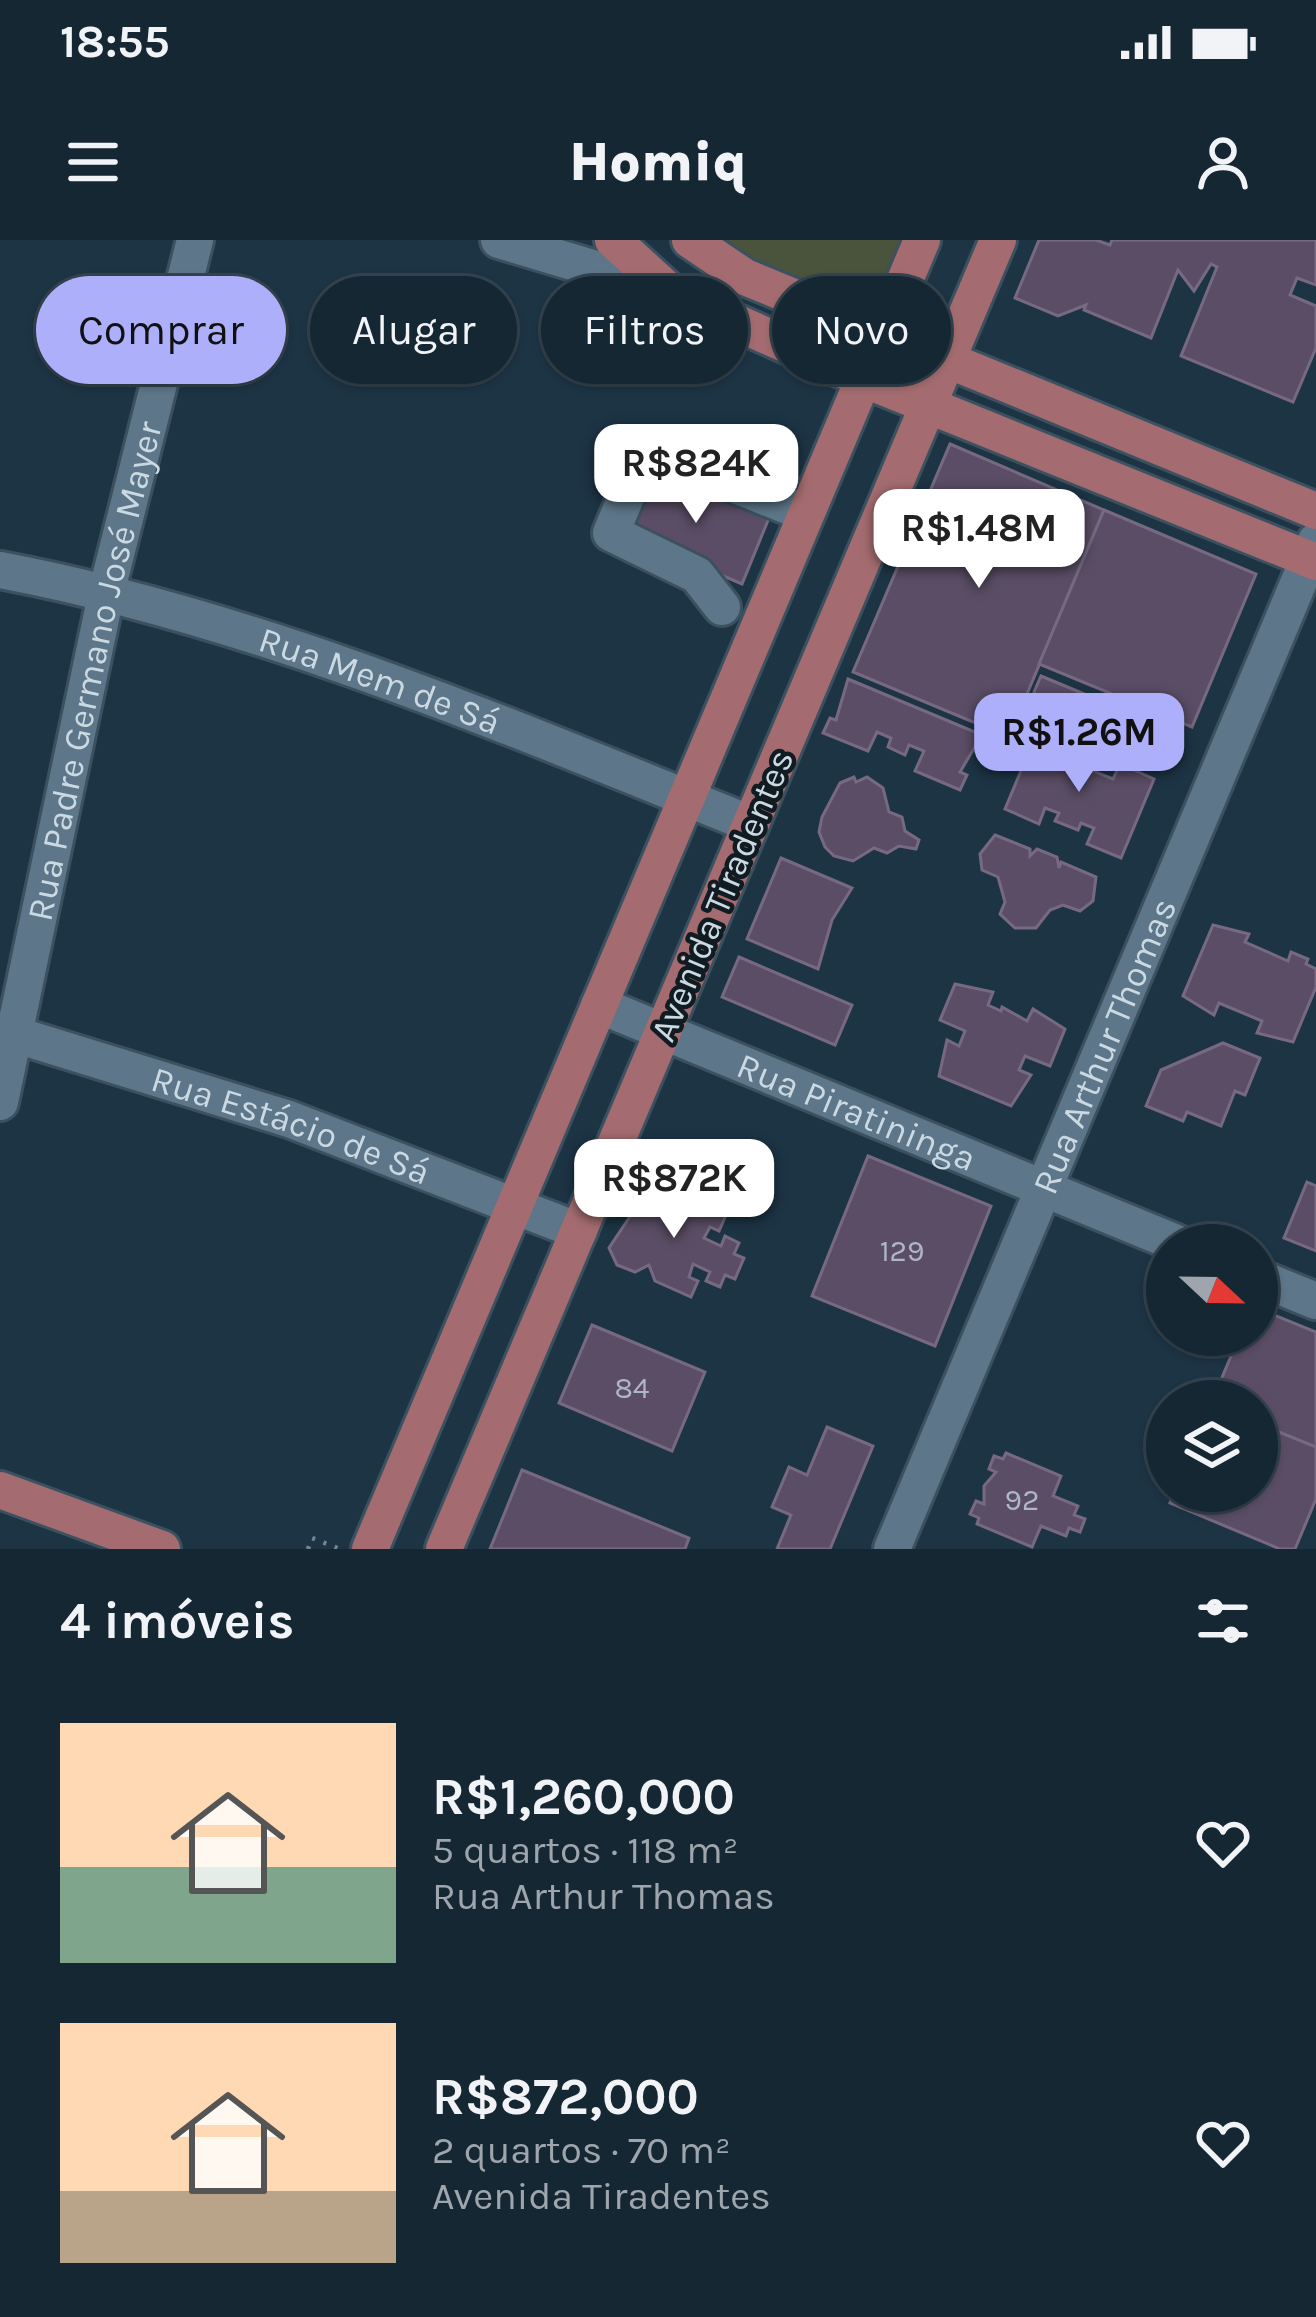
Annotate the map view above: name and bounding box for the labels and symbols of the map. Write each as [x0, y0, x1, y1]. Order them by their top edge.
street label: Rua Padre Germano José Mayer [18, 416, 171, 925]
pin: R$824K [598, 424, 794, 526]
pin: R$1.48M [868, 489, 1090, 591]
street label: Rua Mem de Sá [254, 618, 506, 743]
pin: R$1.26M [968, 693, 1190, 795]
street label: Avenida Tiradentes [642, 743, 802, 1048]
street label: Rua Arthur Thomas [1024, 892, 1185, 1200]
street label: Rua Piratininga [731, 1044, 982, 1180]
street label: Rua Estácio de Sá [146, 1058, 436, 1193]
pin: R$872K [576, 1139, 772, 1241]
north arrow [1146, 1224, 1278, 1356]
house number: 129 [880, 1233, 924, 1269]
house number: 84 [614, 1370, 650, 1406]
house number: 92 [1005, 1482, 1039, 1518]

